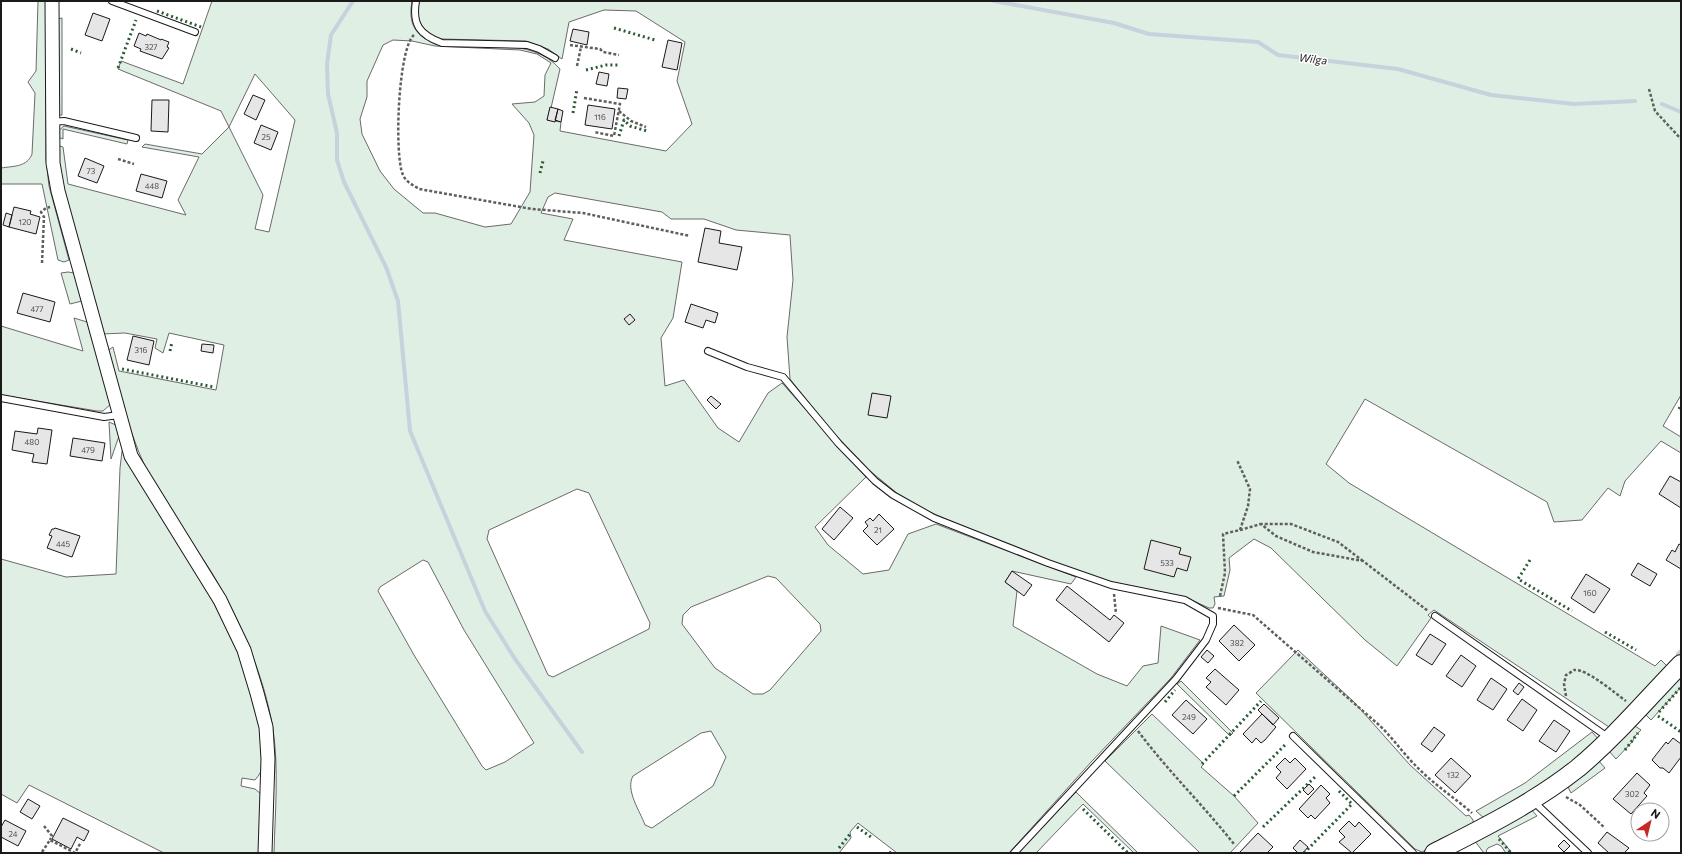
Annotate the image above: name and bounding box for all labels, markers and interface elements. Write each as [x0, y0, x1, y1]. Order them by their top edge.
house number: 327 [144, 42, 158, 52]
water label: Wilga [1298, 50, 1328, 67]
house number: 116 [594, 112, 606, 122]
house number: 25 [261, 132, 271, 142]
house number: 73 [87, 166, 96, 176]
house number: 448 [145, 181, 159, 191]
house number: 120 [18, 217, 32, 227]
house number: 477 [30, 304, 44, 314]
house number: 316 [135, 345, 148, 355]
house number: 480 [25, 437, 39, 447]
house number: 479 [81, 445, 95, 455]
house number: 21 [874, 525, 882, 535]
house number: 445 [56, 539, 70, 549]
house number: 533 [1160, 558, 1174, 568]
house number: 160 [1583, 588, 1597, 598]
house number: 382 [1230, 638, 1244, 648]
house number: 249 [1182, 712, 1196, 722]
house number: 132 [1447, 770, 1460, 780]
house number: 302 [1625, 789, 1640, 799]
north arrow [1630, 802, 1670, 842]
text: N [1649, 806, 1663, 821]
house number: 24 [8, 829, 18, 839]

